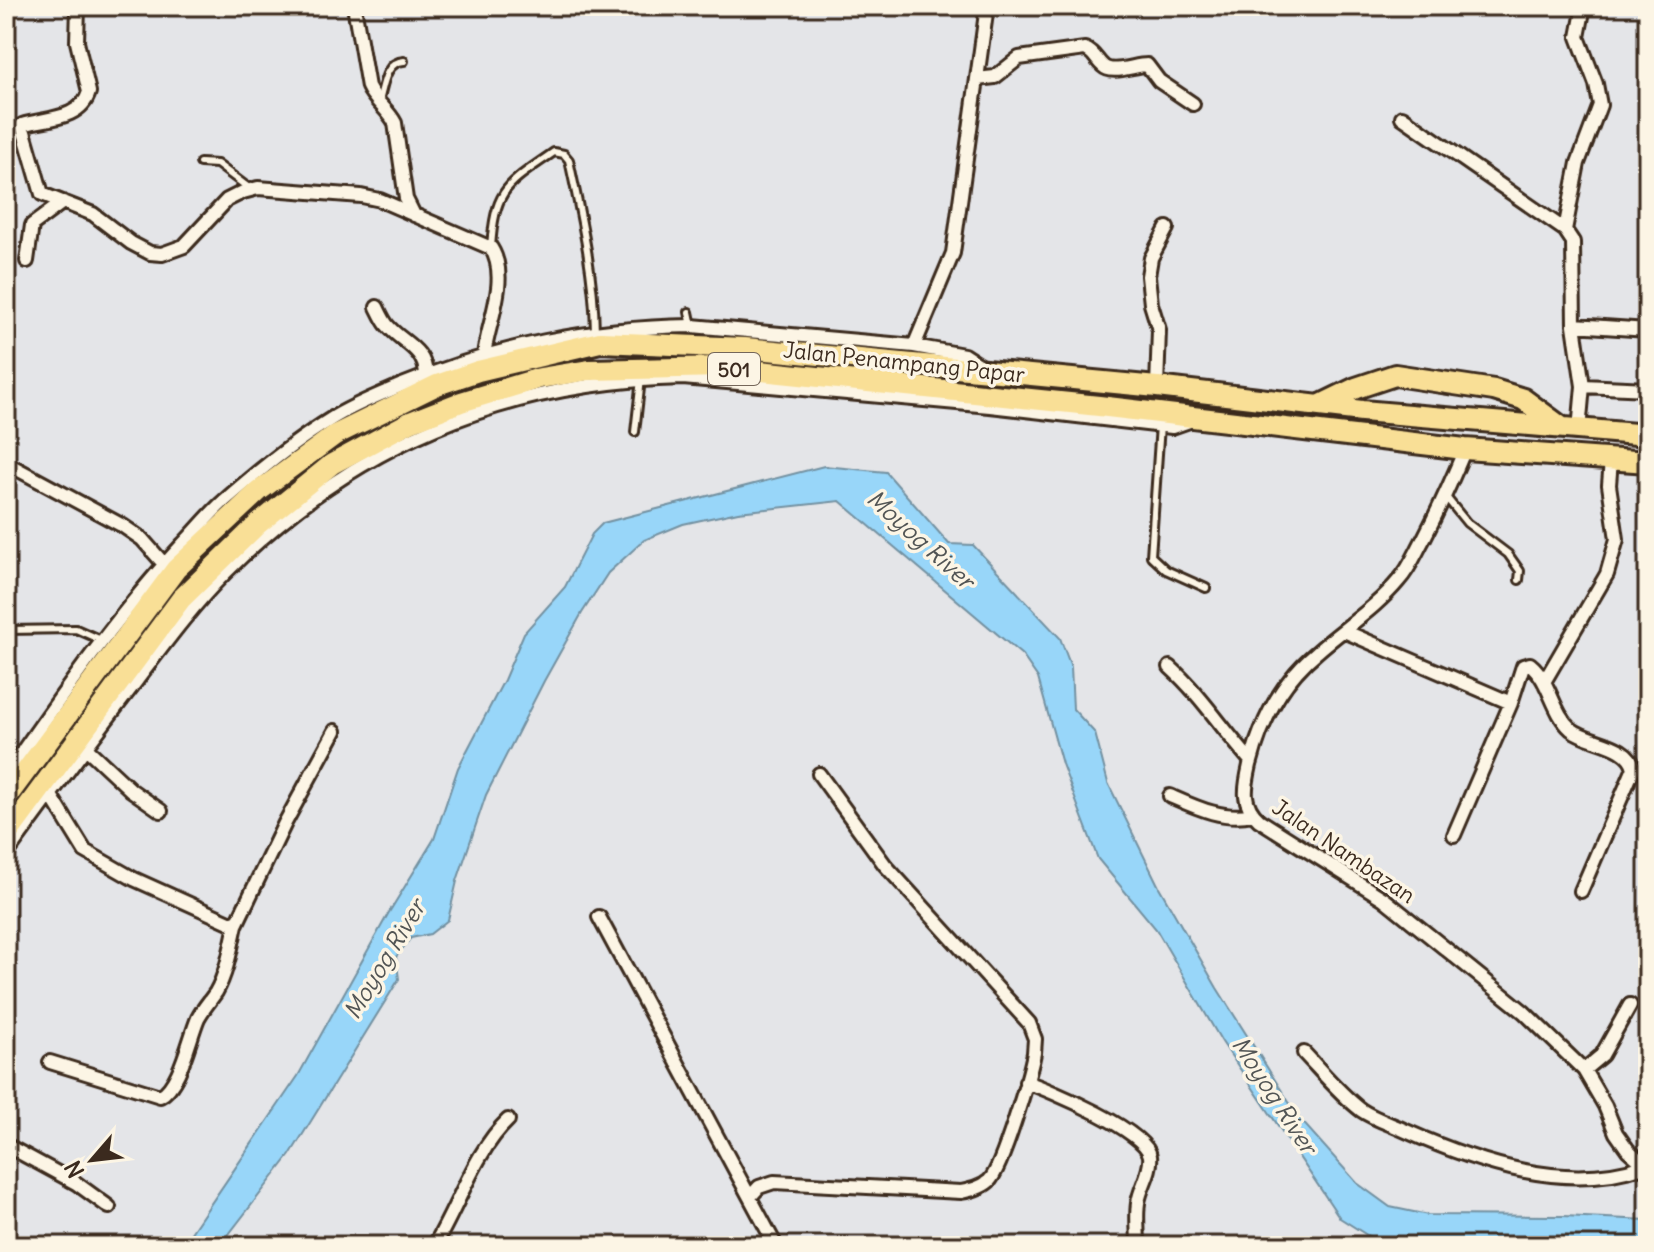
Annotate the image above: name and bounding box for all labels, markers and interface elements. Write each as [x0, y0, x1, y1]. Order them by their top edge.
street label: Jalan Penampang Papar [782, 335, 1026, 389]
road number: 501 [708, 353, 760, 385]
water label: Moyog River [861, 483, 983, 597]
street label: Jalan Nambazan [1267, 793, 1421, 909]
water label: Moyog River [337, 891, 433, 1024]
water label: Moyog River [1226, 1031, 1326, 1162]
north arrow [52, 1120, 132, 1200]
text: N [58, 1156, 90, 1183]

